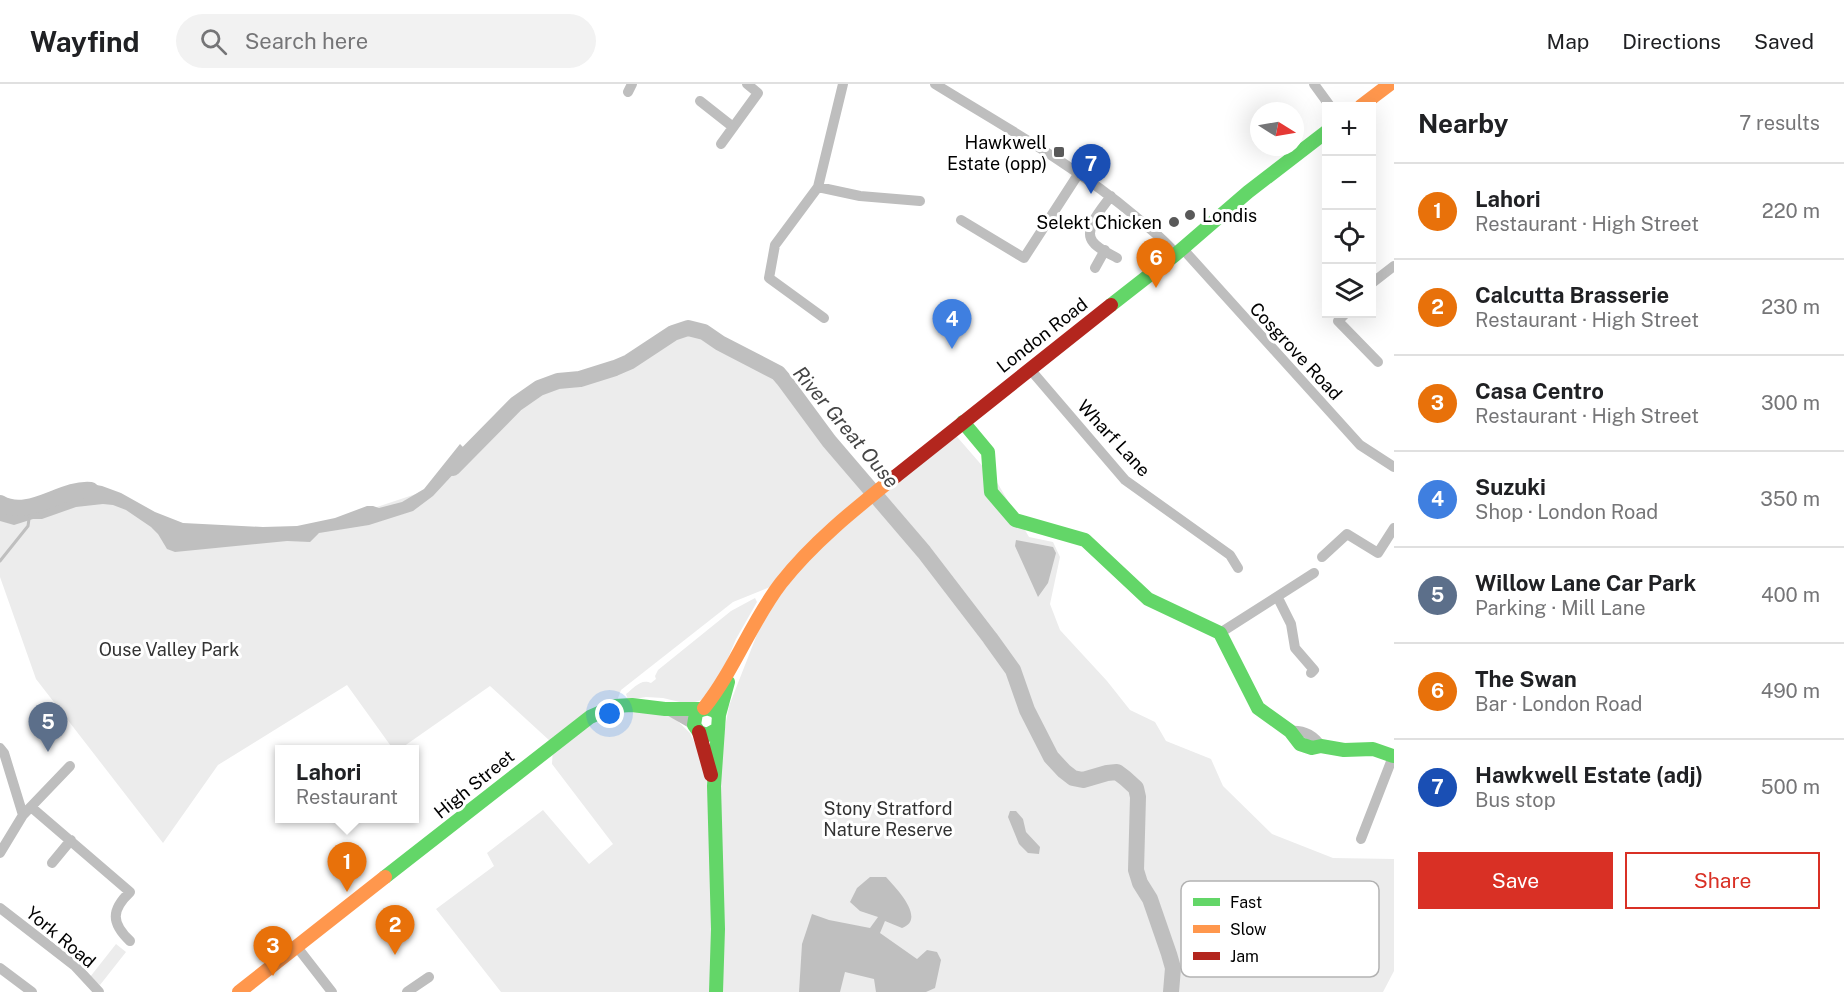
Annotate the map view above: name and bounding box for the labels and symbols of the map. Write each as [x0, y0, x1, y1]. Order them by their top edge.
north arrow [1250, 102, 1304, 156]
place label: Hawkwell Estate (opp) [947, 132, 1047, 174]
pin: 7 [1072, 144, 1110, 194]
marker: Hawkwell Estate (opp) [1052, 145, 1066, 159]
place label: Londis [1202, 205, 1257, 226]
marker: Londis [1183, 208, 1197, 222]
place label: Selekt Chicken [1036, 212, 1162, 233]
marker: Selekt Chicken [1167, 215, 1181, 229]
pin: 6 [1136, 238, 1176, 288]
street label: London Road [993, 293, 1091, 377]
street label: Cosgrove Road [1245, 298, 1347, 404]
pin: 4 [932, 300, 972, 349]
water label: River Great Ouse [788, 361, 904, 493]
street label: Wharf Lane [1073, 395, 1155, 481]
park label: Ouse Valley Park [99, 639, 239, 660]
your location [595, 699, 624, 728]
pin: 5 [28, 702, 68, 752]
street label: High Street [430, 745, 518, 823]
park label: Stony Stratford Nature Reserve [823, 798, 953, 840]
pin: 1 [328, 842, 366, 892]
legend [1181, 881, 1379, 977]
text: Fast [1230, 893, 1262, 912]
street label: York Road [22, 902, 100, 972]
pin: 2 [376, 906, 414, 955]
text: Slow [1230, 920, 1267, 939]
pin: 3 [254, 926, 292, 976]
text: Jam [1230, 947, 1259, 966]

